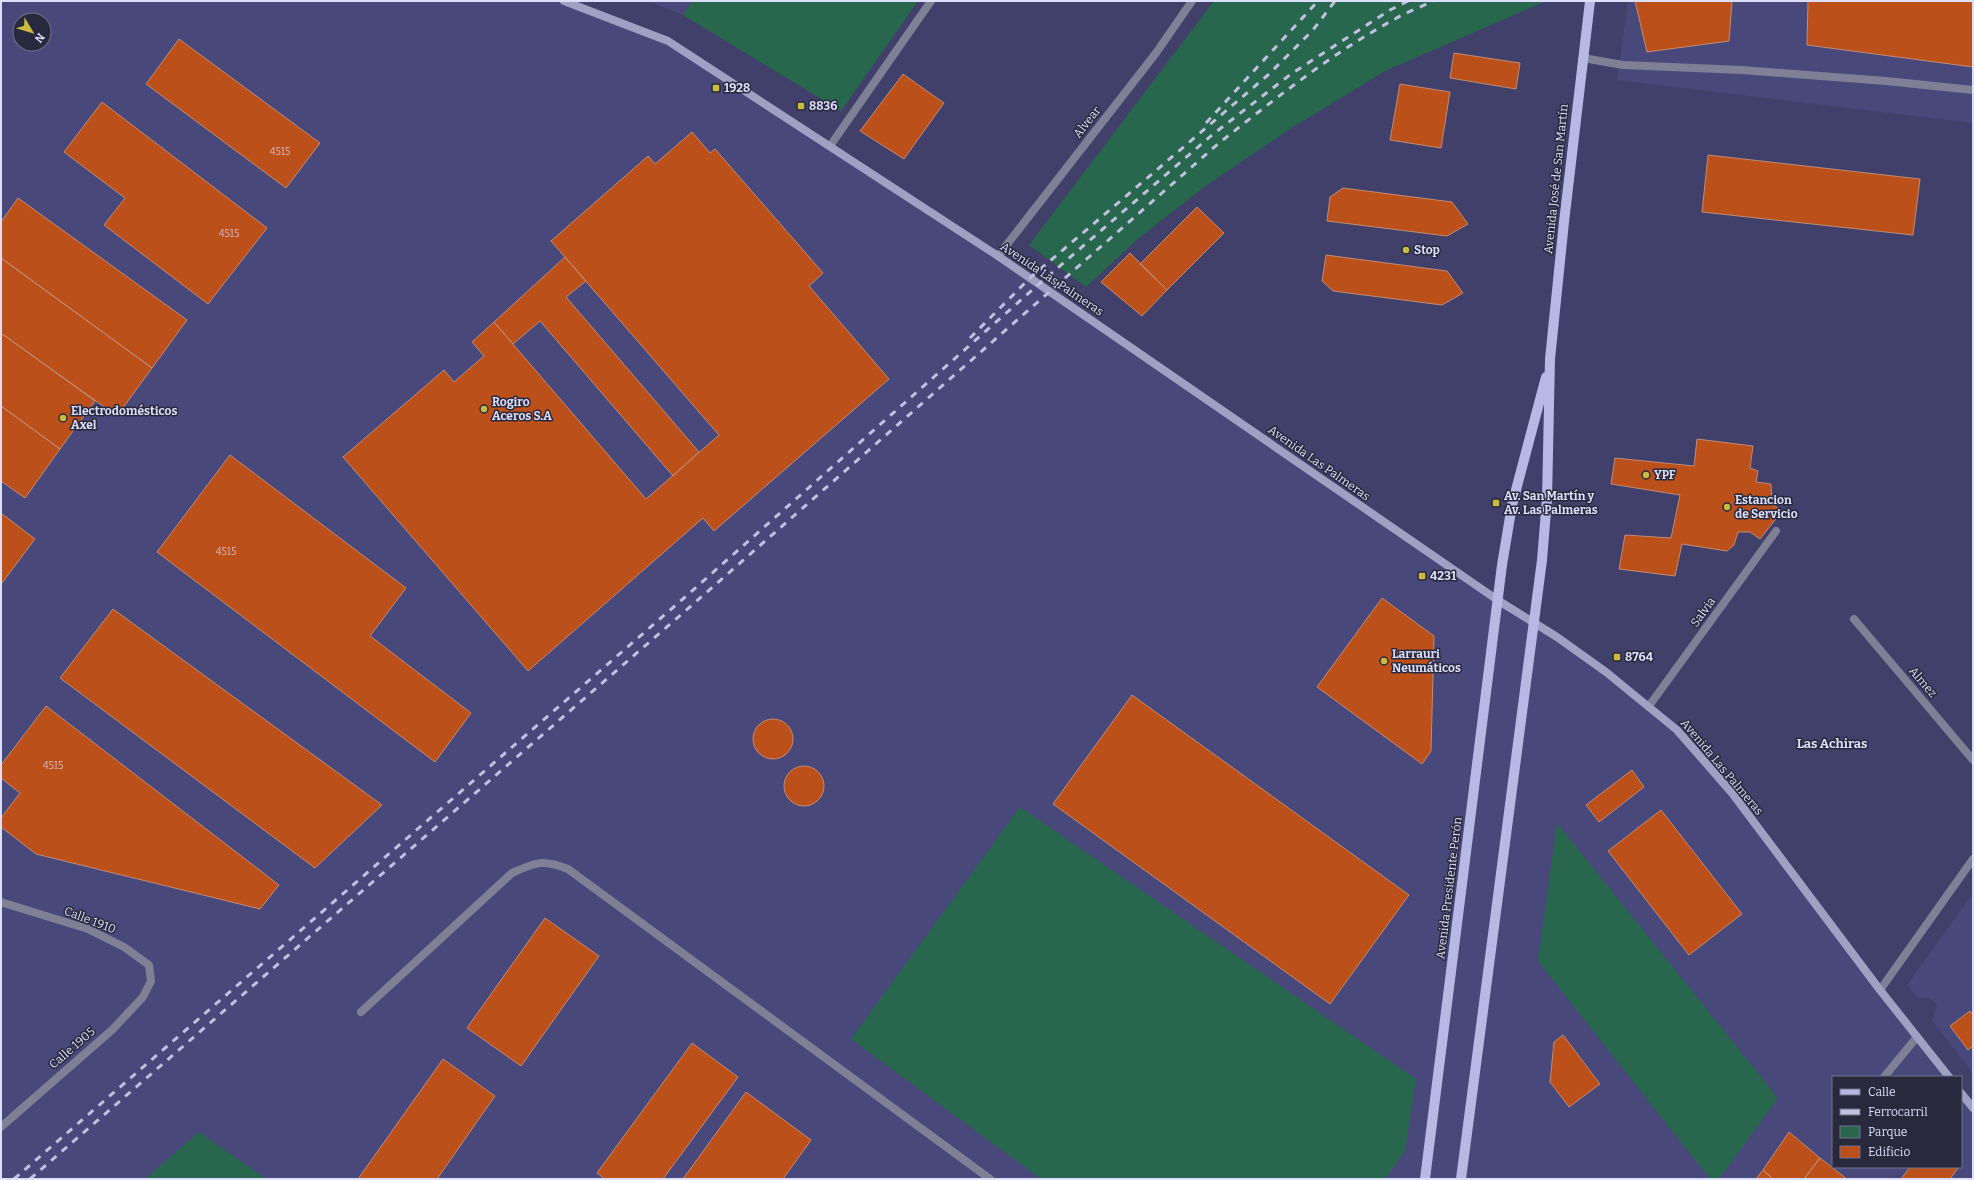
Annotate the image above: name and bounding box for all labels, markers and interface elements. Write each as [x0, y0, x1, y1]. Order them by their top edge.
north arrow [12, 12, 52, 52]
text: N [31, 30, 47, 46]
place label: 1928 [724, 81, 750, 95]
marker: 1928 [711, 83, 721, 93]
place label: 8836 [809, 99, 837, 113]
marker: 8836 [796, 101, 806, 111]
street label: Alvear [1070, 103, 1104, 141]
street label: Avenida José de San Martín [1541, 103, 1571, 255]
house number: 4515 [270, 146, 290, 158]
house number: 4515 [219, 228, 239, 240]
street label: Avenida Las Palmeras [998, 239, 1106, 319]
place label: Stop [1414, 243, 1440, 257]
marker: Stop [1401, 245, 1411, 255]
place label: Rogiro Aceros S.A [492, 395, 552, 423]
place label: Electrodomésticos Axel [71, 404, 177, 432]
marker: Rogiro Aceros S.A [479, 404, 489, 414]
marker: Electrodomésticos Axel [58, 413, 68, 423]
street label: Avenida Las Palmeras [1265, 423, 1373, 504]
place label: YPF [1654, 468, 1676, 482]
marker: YPF [1641, 470, 1651, 480]
place label: Av. San Martín y Av. Las Palmeras [1504, 489, 1598, 517]
place label: Estancion de Servicio [1735, 493, 1798, 521]
marker: Av. San Martín y Av. Las Palmeras [1491, 498, 1501, 508]
marker: Estancion de Servicio [1722, 502, 1732, 512]
house number: 4515 [216, 546, 236, 558]
place label: 4231 [1430, 569, 1457, 583]
marker: 4231 [1417, 571, 1427, 581]
street label: Salvia [1688, 594, 1719, 629]
place label: Larrauri Neumáticos [1392, 647, 1461, 675]
place label: 8764 [1625, 650, 1654, 664]
marker: 8764 [1612, 652, 1622, 662]
marker: Larrauri Neumáticos [1379, 656, 1389, 666]
street label: Almez [1906, 664, 1940, 700]
street label: Avenida Las Palmeras [1678, 716, 1766, 818]
district label: Las Achiras [1797, 736, 1867, 751]
house number: 4515 [43, 760, 63, 772]
street label: Avenida Presidente Perón [1433, 816, 1465, 960]
street label: Calle 1910 [62, 904, 118, 936]
street label: Calle 1905 [46, 1024, 98, 1072]
legend [1832, 1076, 1962, 1168]
text: Calle [1868, 1085, 1896, 1099]
text: Ferrocarril [1868, 1105, 1928, 1119]
text: Parque [1868, 1125, 1907, 1139]
text: Edificio [1868, 1145, 1910, 1159]

